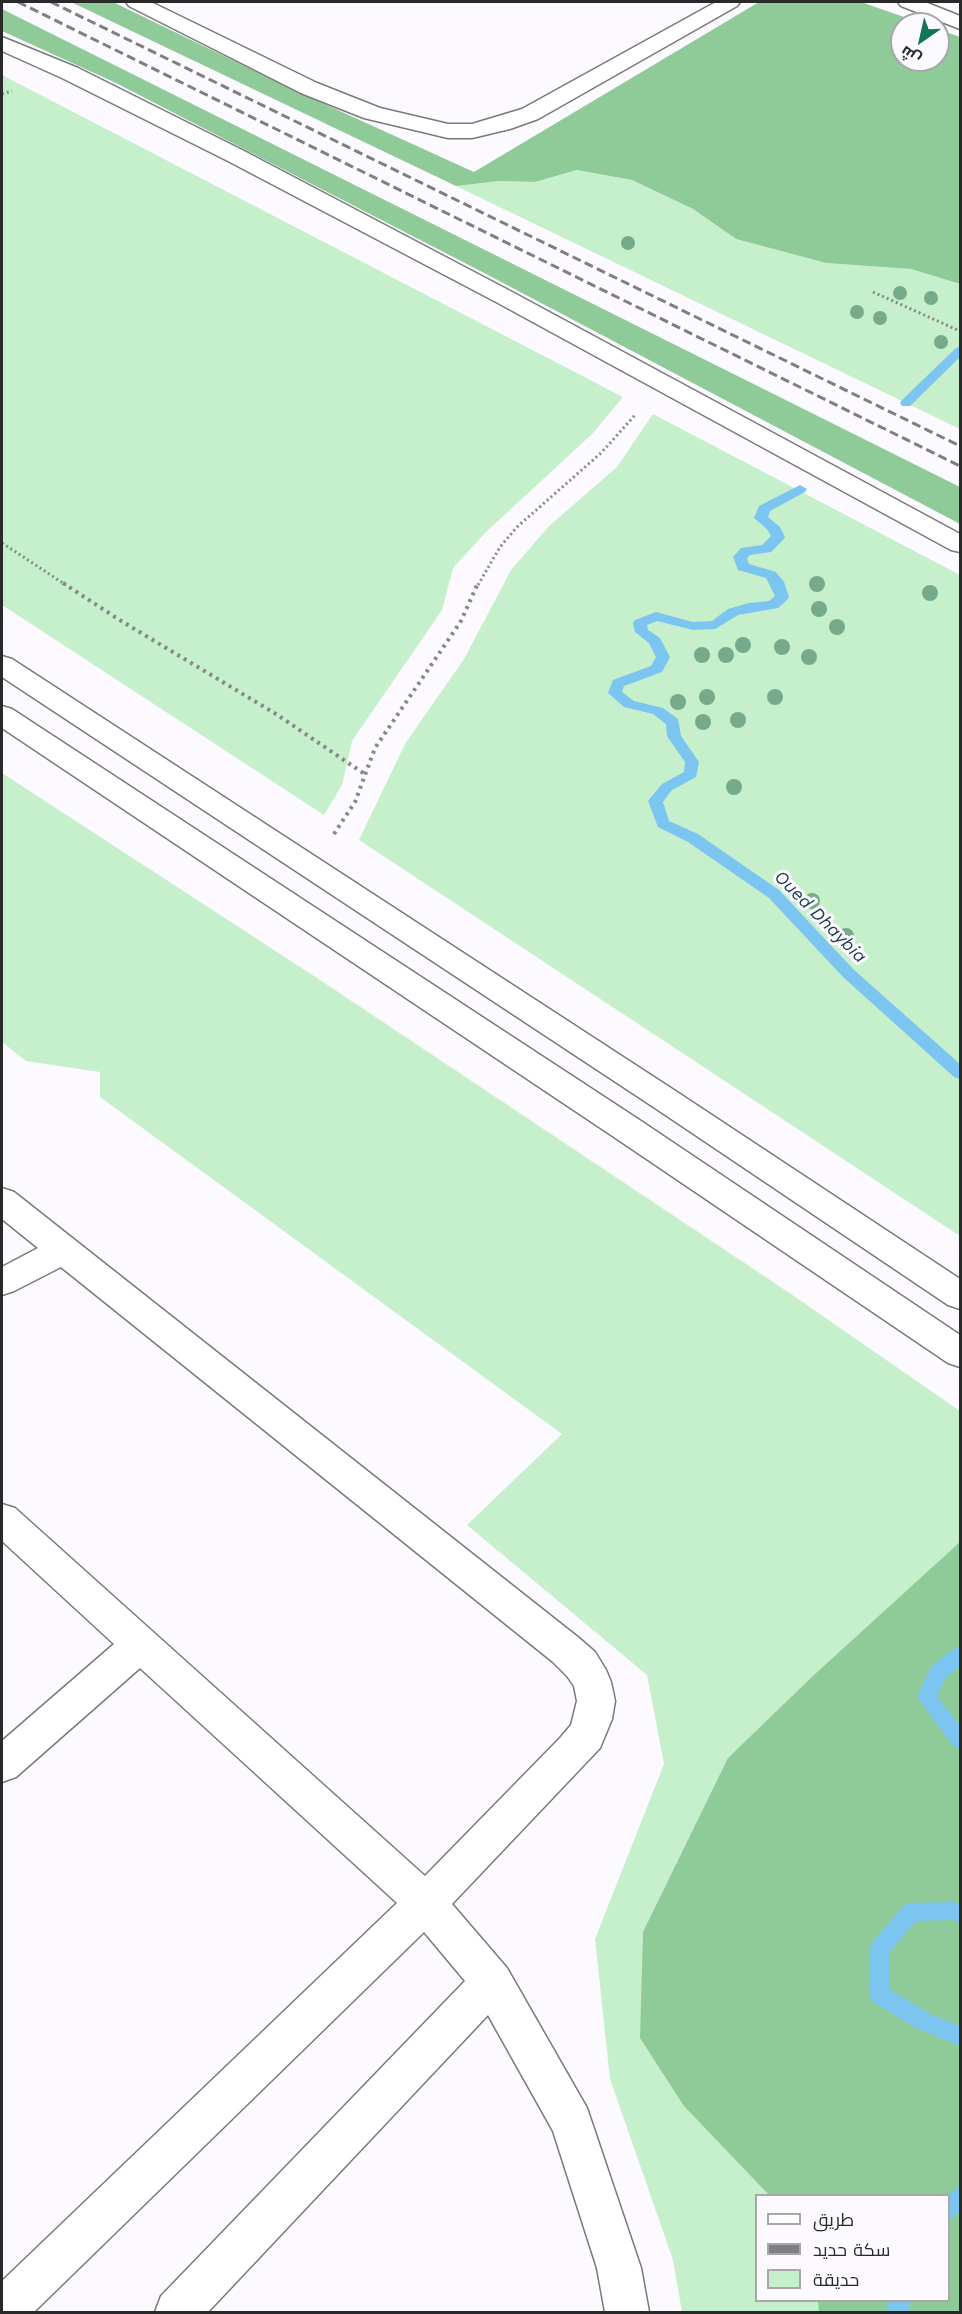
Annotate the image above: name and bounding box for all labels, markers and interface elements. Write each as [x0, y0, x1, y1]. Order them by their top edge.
north arrow [890, 12, 950, 72]
text: ش [897, 42, 925, 69]
water label: Oued Dhaybia [769, 866, 871, 968]
legend [755, 2194, 950, 2302]
text: طريق [813, 2209, 854, 2230]
text: سكة حديد [813, 2239, 890, 2260]
text: حديقة [813, 2269, 859, 2290]

